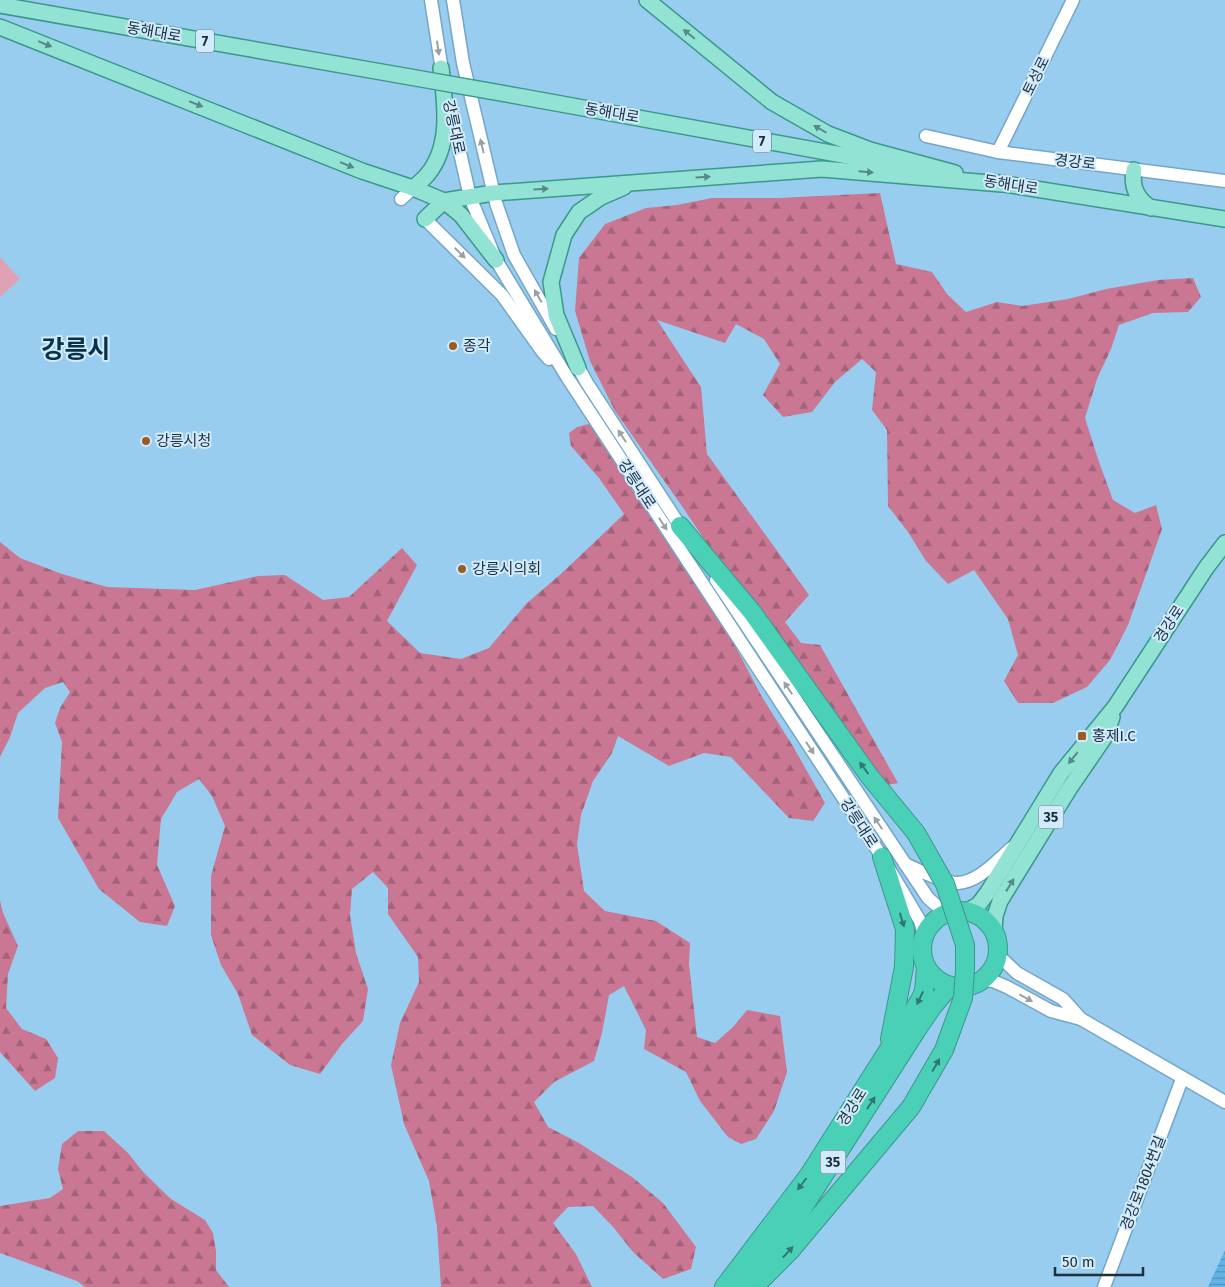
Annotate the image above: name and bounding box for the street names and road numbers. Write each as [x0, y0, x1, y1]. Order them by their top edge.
street label: 동해대로 [125, 18, 183, 46]
road number: 7 [196, 29, 214, 52]
street label: 토성로 [1019, 53, 1053, 99]
street label: 강릉대로 [439, 98, 469, 156]
street label: 동해대로 [583, 99, 641, 127]
road number: 7 [753, 130, 771, 152]
street label: 경강로 [1053, 151, 1097, 173]
street label: 동해대로 [982, 172, 1040, 198]
street label: 강릉대로 [614, 456, 660, 512]
street label: 경강로 [1150, 602, 1188, 646]
street label: 강릉대로 [836, 795, 882, 851]
road number: 35 [1038, 806, 1064, 829]
street label: 경강로 [833, 1085, 871, 1129]
street label: 경강로1804번길 [1117, 1133, 1169, 1233]
road number: 35 [820, 1150, 846, 1174]

